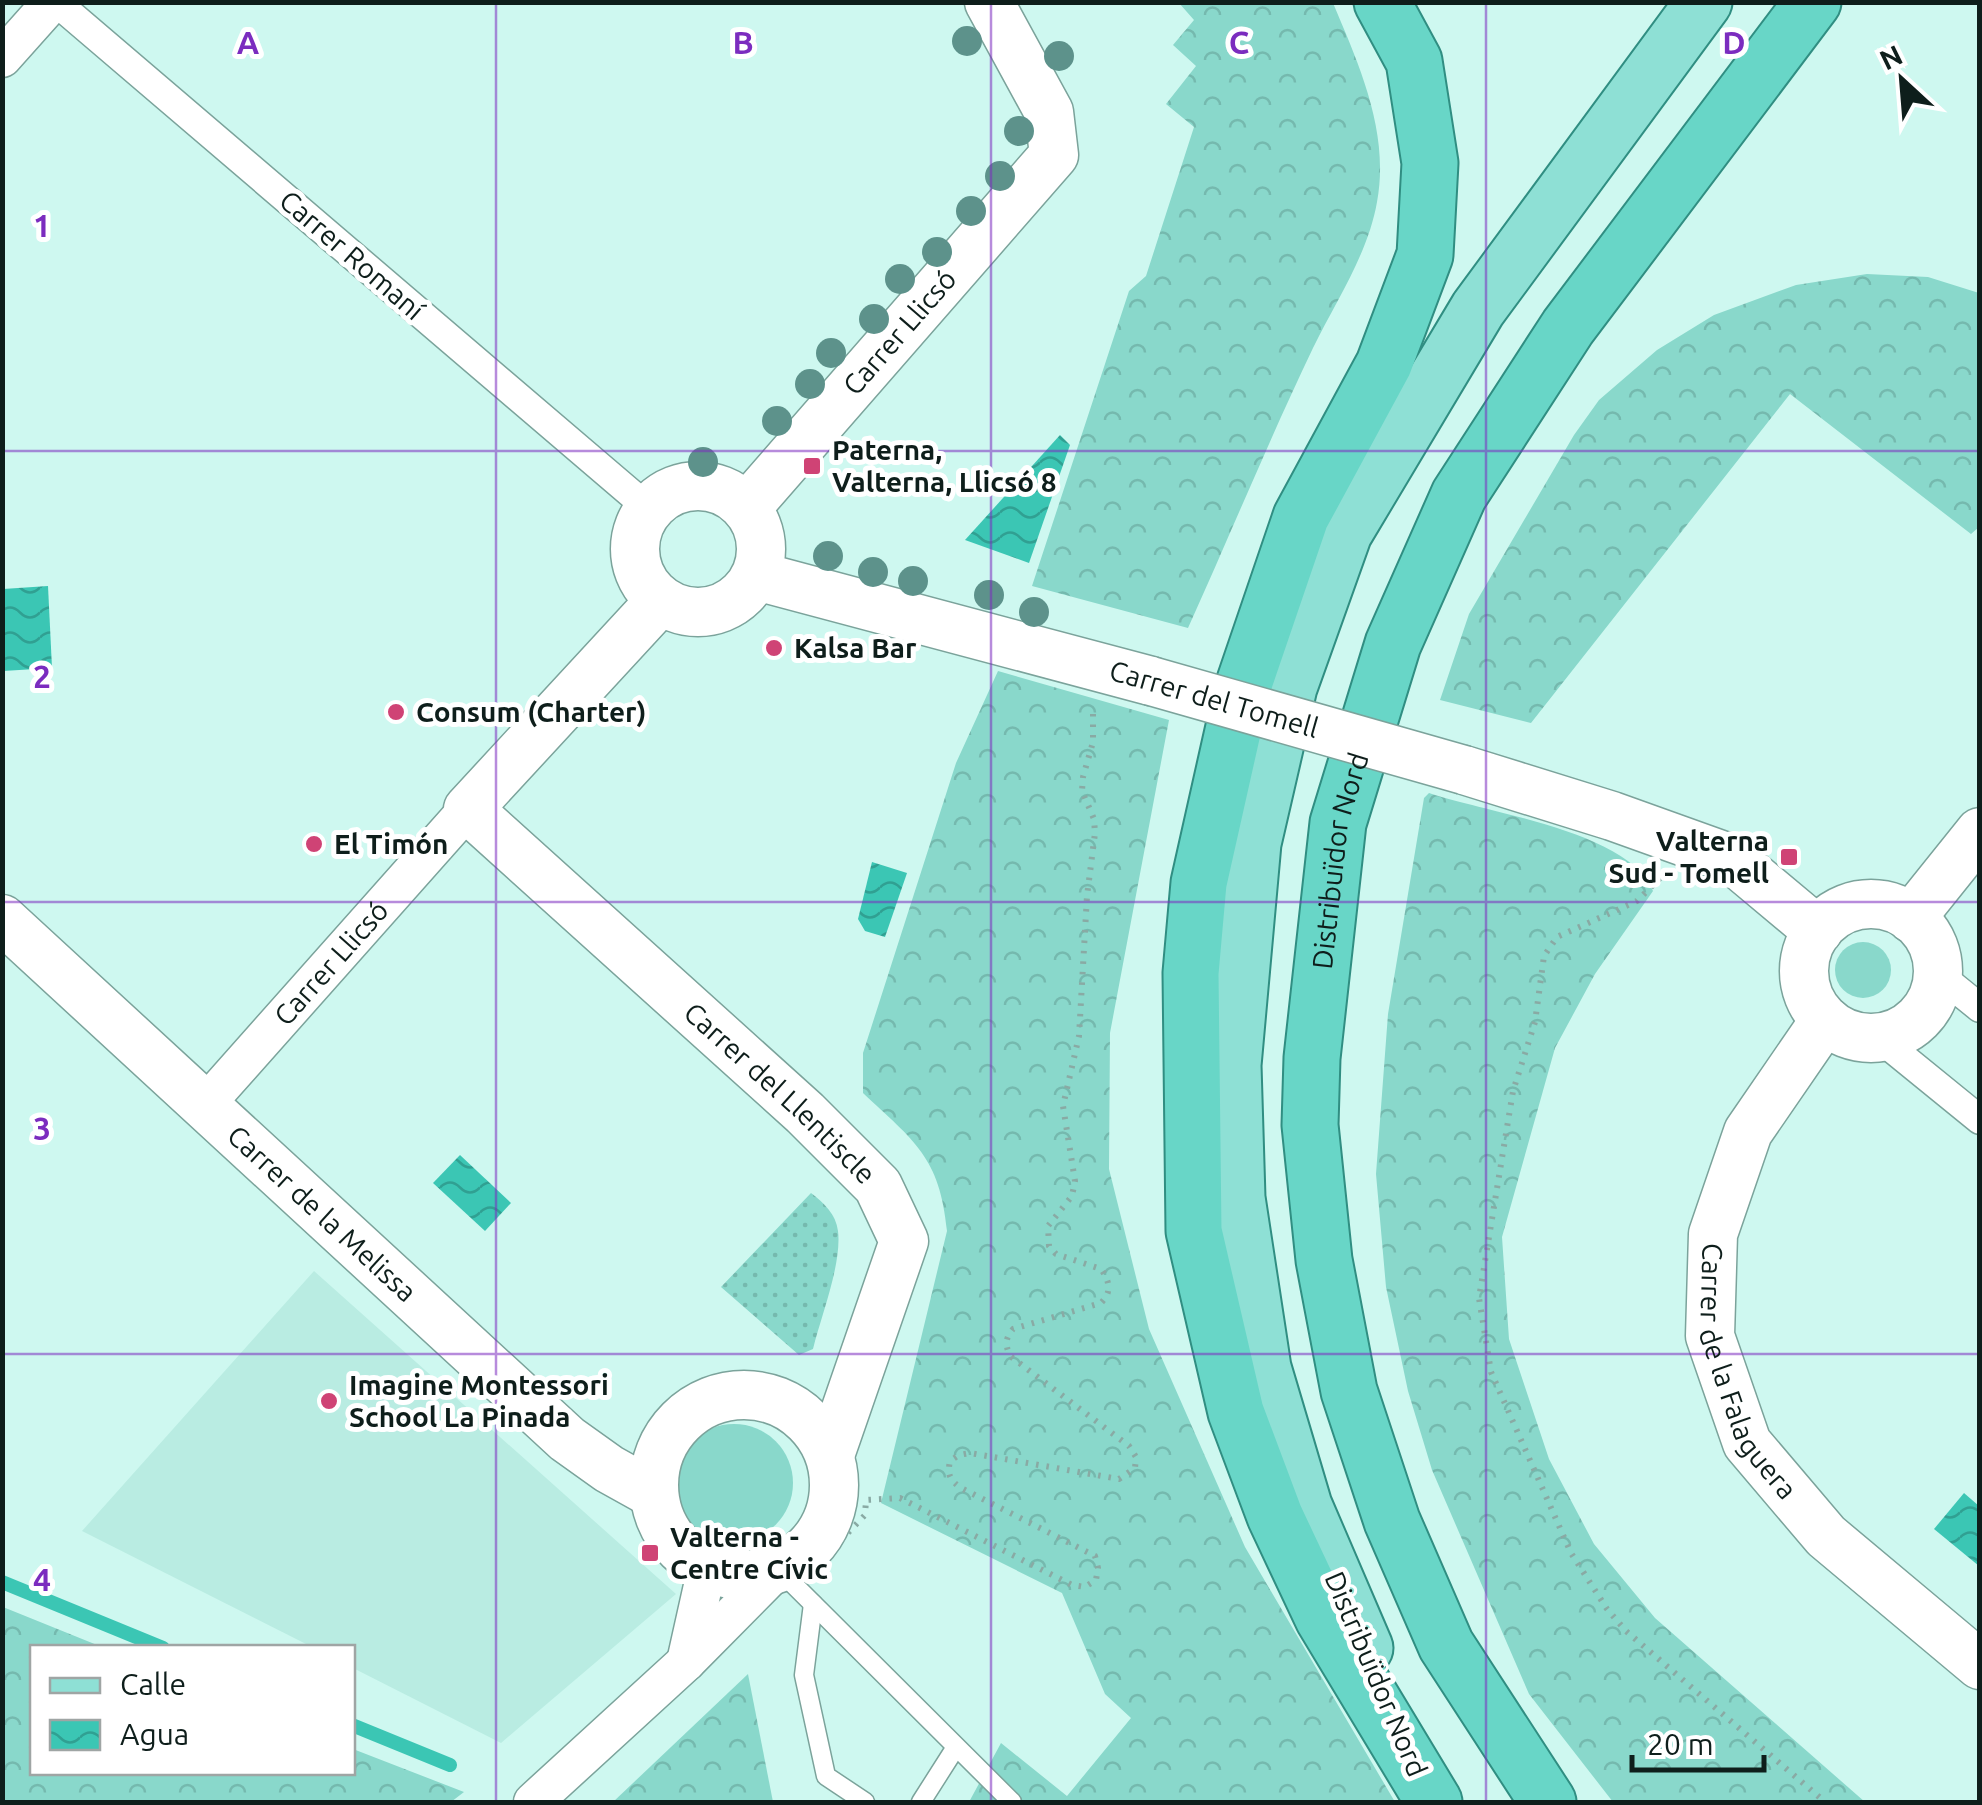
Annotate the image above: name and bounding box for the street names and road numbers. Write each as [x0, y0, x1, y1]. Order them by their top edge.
street label: Carrer Romaní [274, 184, 431, 326]
street label: Carrer Llicsó [836, 263, 962, 401]
street label: Carrer del Tomell [1106, 654, 1322, 743]
street label: Distribuïdor Nord [1306, 749, 1374, 971]
street label: Carrer Llicsó [268, 894, 394, 1031]
street label: Carrer del Llentiscle [678, 996, 882, 1189]
street label: Carrer de la Melissa [222, 1119, 423, 1307]
street label: Carrer de la Falaguera [1693, 1243, 1803, 1505]
street label: Distribuïdor Nord [1319, 1567, 1434, 1781]

